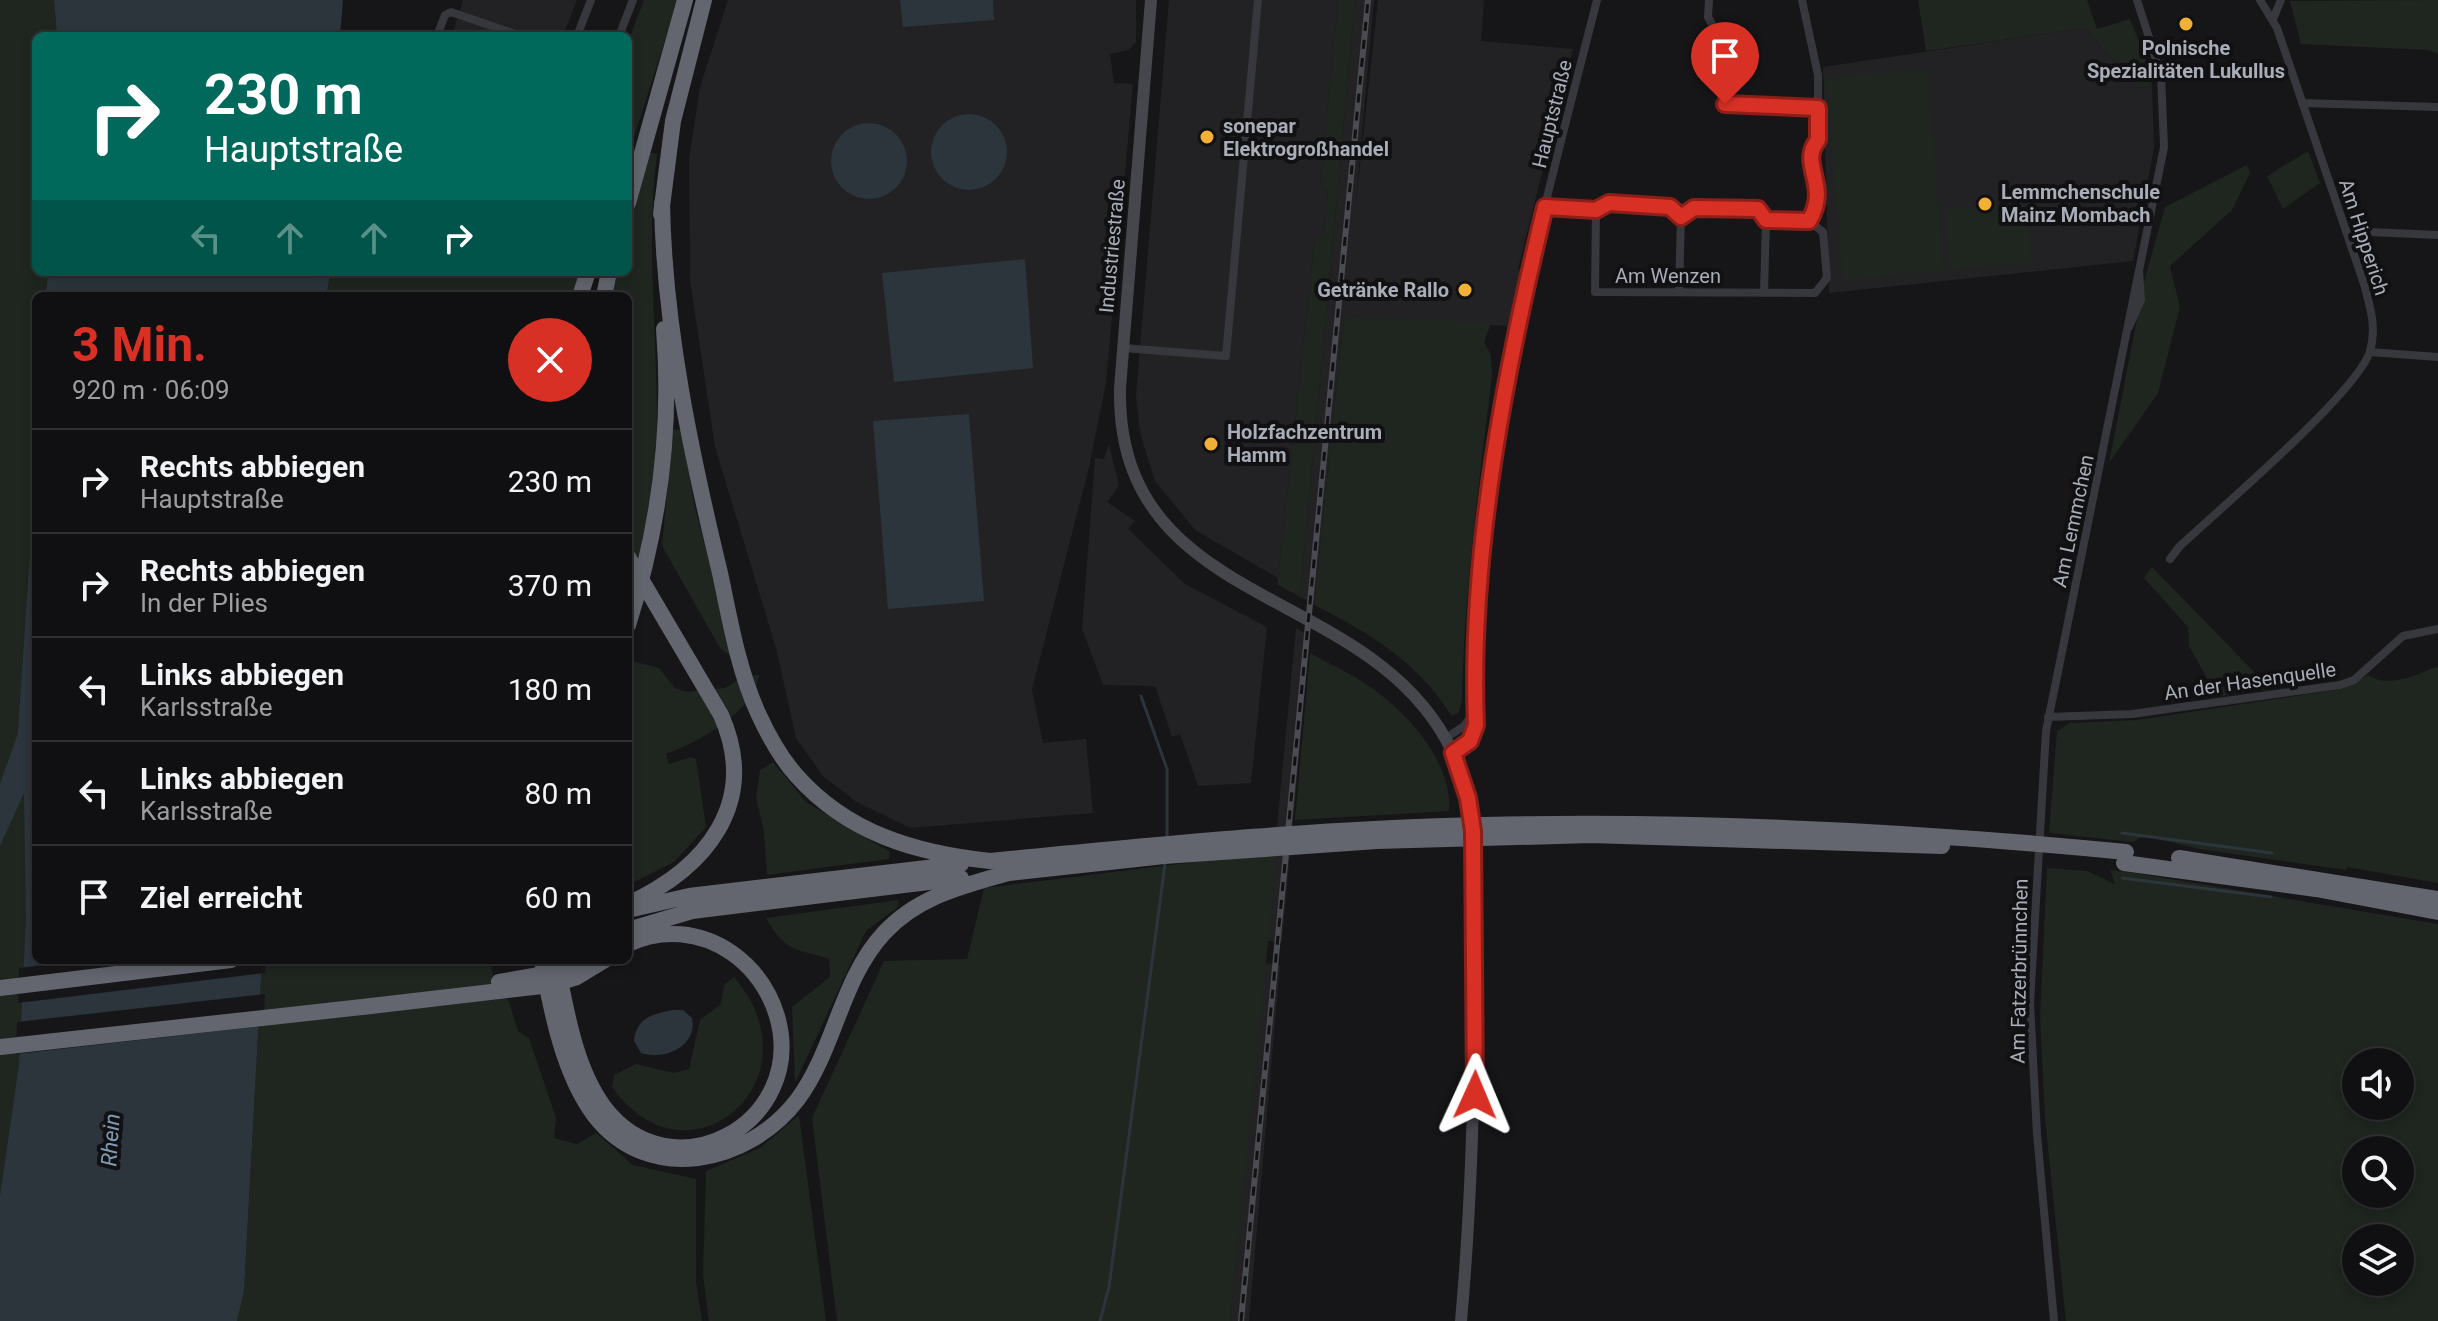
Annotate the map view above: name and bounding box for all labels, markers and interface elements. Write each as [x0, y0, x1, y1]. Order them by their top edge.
marker: Polnische Spezialitäten Lukullus [2177, 15, 2195, 33]
pin [1691, 22, 1759, 104]
icon: arrive [1703, 34, 1747, 78]
place label: Polnische Spezialitäten Lukullus [2087, 36, 2285, 83]
street label: Hauptstraße [1527, 57, 1577, 171]
text: 230 m [204, 62, 363, 128]
icon: right [72, 64, 176, 168]
place label: sonepar Elektrogroßhandel [1223, 114, 1389, 161]
marker: sonepar Elektrogroßhandel [1198, 128, 1216, 146]
text: Hauptstraße [204, 129, 403, 171]
street label: Am Hipperich [2334, 176, 2394, 298]
street label: Industriestraße [1094, 178, 1130, 314]
place label: Lemmchenschule Mainz Mombach [2001, 180, 2160, 227]
marker: Lemmchenschule Mainz Mombach [1976, 195, 1994, 213]
icon: left [184, 216, 228, 260]
icon: ahead [268, 216, 312, 260]
icon: ahead [352, 216, 396, 260]
icon: right [436, 216, 480, 260]
street label: Am Wenzen [1615, 264, 1721, 288]
place label: Getränke Rallo [1317, 278, 1449, 302]
marker: Getränke Rallo [1456, 281, 1474, 299]
text: 3 Min. [72, 316, 207, 373]
button: close [508, 318, 592, 402]
text: 920 m · 06:09 [72, 375, 230, 405]
place label: Holzfachzentrum Hamm [1227, 420, 1382, 467]
marker: Holzfachzentrum Hamm [1202, 435, 1220, 453]
text: Rechts abbiegen [140, 449, 365, 484]
street label: Am Lemmchen [2047, 452, 2099, 590]
icon: right [72, 459, 116, 503]
text: 230 m [508, 464, 592, 499]
text: Hauptstraße [140, 484, 284, 514]
text: Rechts abbiegen [140, 553, 365, 588]
icon: right [72, 563, 116, 607]
text: 370 m [508, 568, 592, 603]
text: In der Plies [140, 588, 268, 618]
text: Links abbiegen [140, 657, 344, 692]
street label: An der Hasenquelle [2163, 657, 2337, 705]
icon: left [72, 667, 116, 711]
text: 180 m [508, 672, 592, 707]
text: Karlsstraße [140, 692, 273, 722]
text: Links abbiegen [140, 761, 344, 796]
icon: left [72, 771, 116, 815]
text: 80 m [525, 776, 592, 811]
text: Karlsstraße [140, 796, 273, 826]
icon: arrive [72, 875, 116, 919]
street label: Am Fatzerbrünnchen [2005, 878, 2033, 1064]
text: Ziel erreicht [140, 880, 302, 915]
text: 60 m [525, 880, 592, 915]
map controls [2342, 1048, 2414, 1296]
button: sound [2342, 1048, 2414, 1120]
position arrow [1433, 1053, 1517, 1137]
water label: Rhein [96, 1113, 125, 1167]
button: search [2342, 1136, 2414, 1208]
button: layers [2342, 1224, 2414, 1296]

